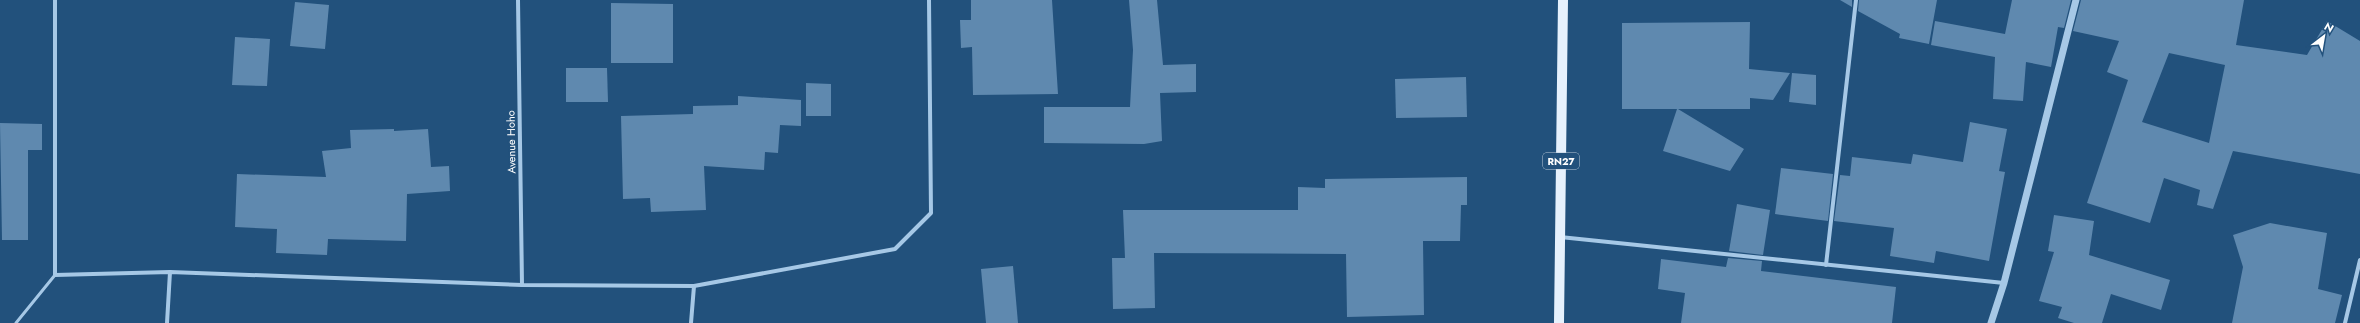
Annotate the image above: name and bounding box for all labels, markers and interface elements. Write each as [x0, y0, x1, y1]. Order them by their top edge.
north arrow [2304, 16, 2344, 56]
text: N [2321, 18, 2337, 37]
street label: Avenue Hoho [502, 110, 520, 174]
road number: RN27 [1543, 153, 1579, 169]

